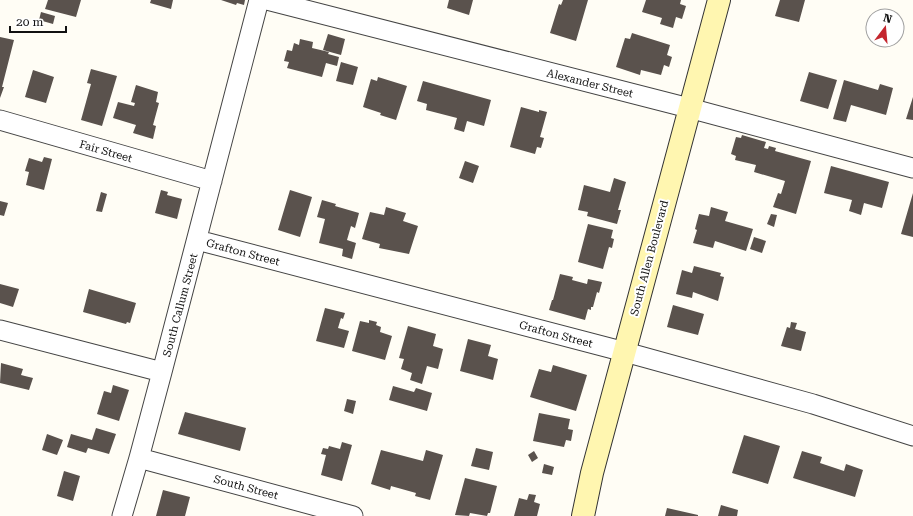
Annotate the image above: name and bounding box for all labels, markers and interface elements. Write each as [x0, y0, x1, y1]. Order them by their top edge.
scale bar [10, 8, 66, 34]
north arrow [865, 8, 905, 48]
text: N [882, 11, 894, 26]
text: 20 m [16, 15, 43, 29]
street label: Alexander Street [545, 66, 634, 100]
street label: Fair Street [78, 138, 134, 165]
street label: South Allen Boulevard [628, 199, 671, 317]
street label: Grafton Street [205, 236, 281, 269]
street label: South Callum Street [160, 252, 201, 358]
street label: Grafton Street [518, 318, 594, 351]
street label: South Street [212, 473, 280, 502]

